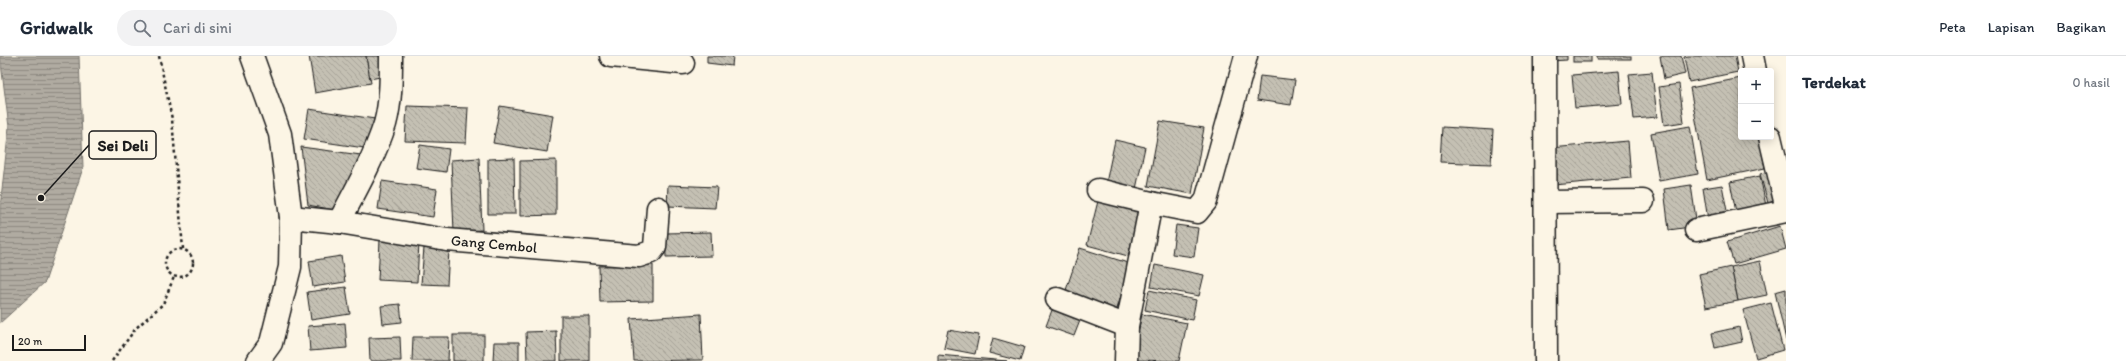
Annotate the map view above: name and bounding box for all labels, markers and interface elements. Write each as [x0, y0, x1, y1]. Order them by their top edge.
search box [117, 10, 397, 46]
text: Gridwalk [20, 16, 93, 39]
icon: search [131, 17, 153, 39]
text: Cari di sini [163, 19, 232, 37]
text: Peta [1939, 19, 1966, 36]
text: Lapisan [1988, 19, 2035, 36]
text: Bagikan [2057, 19, 2106, 36]
map controls [1738, 68, 1774, 140]
button: + [1738, 68, 1774, 104]
text: Terdekat [1802, 72, 1866, 92]
text: 0 hasil [2073, 75, 2110, 90]
button: − [1738, 104, 1774, 140]
callout: Sei Deli [89, 131, 156, 159]
text: Sei Deli [98, 136, 148, 155]
street label: Gang Cembol [450, 231, 539, 257]
scale bar [12, 333, 86, 352]
text: 20 m [18, 335, 42, 348]

